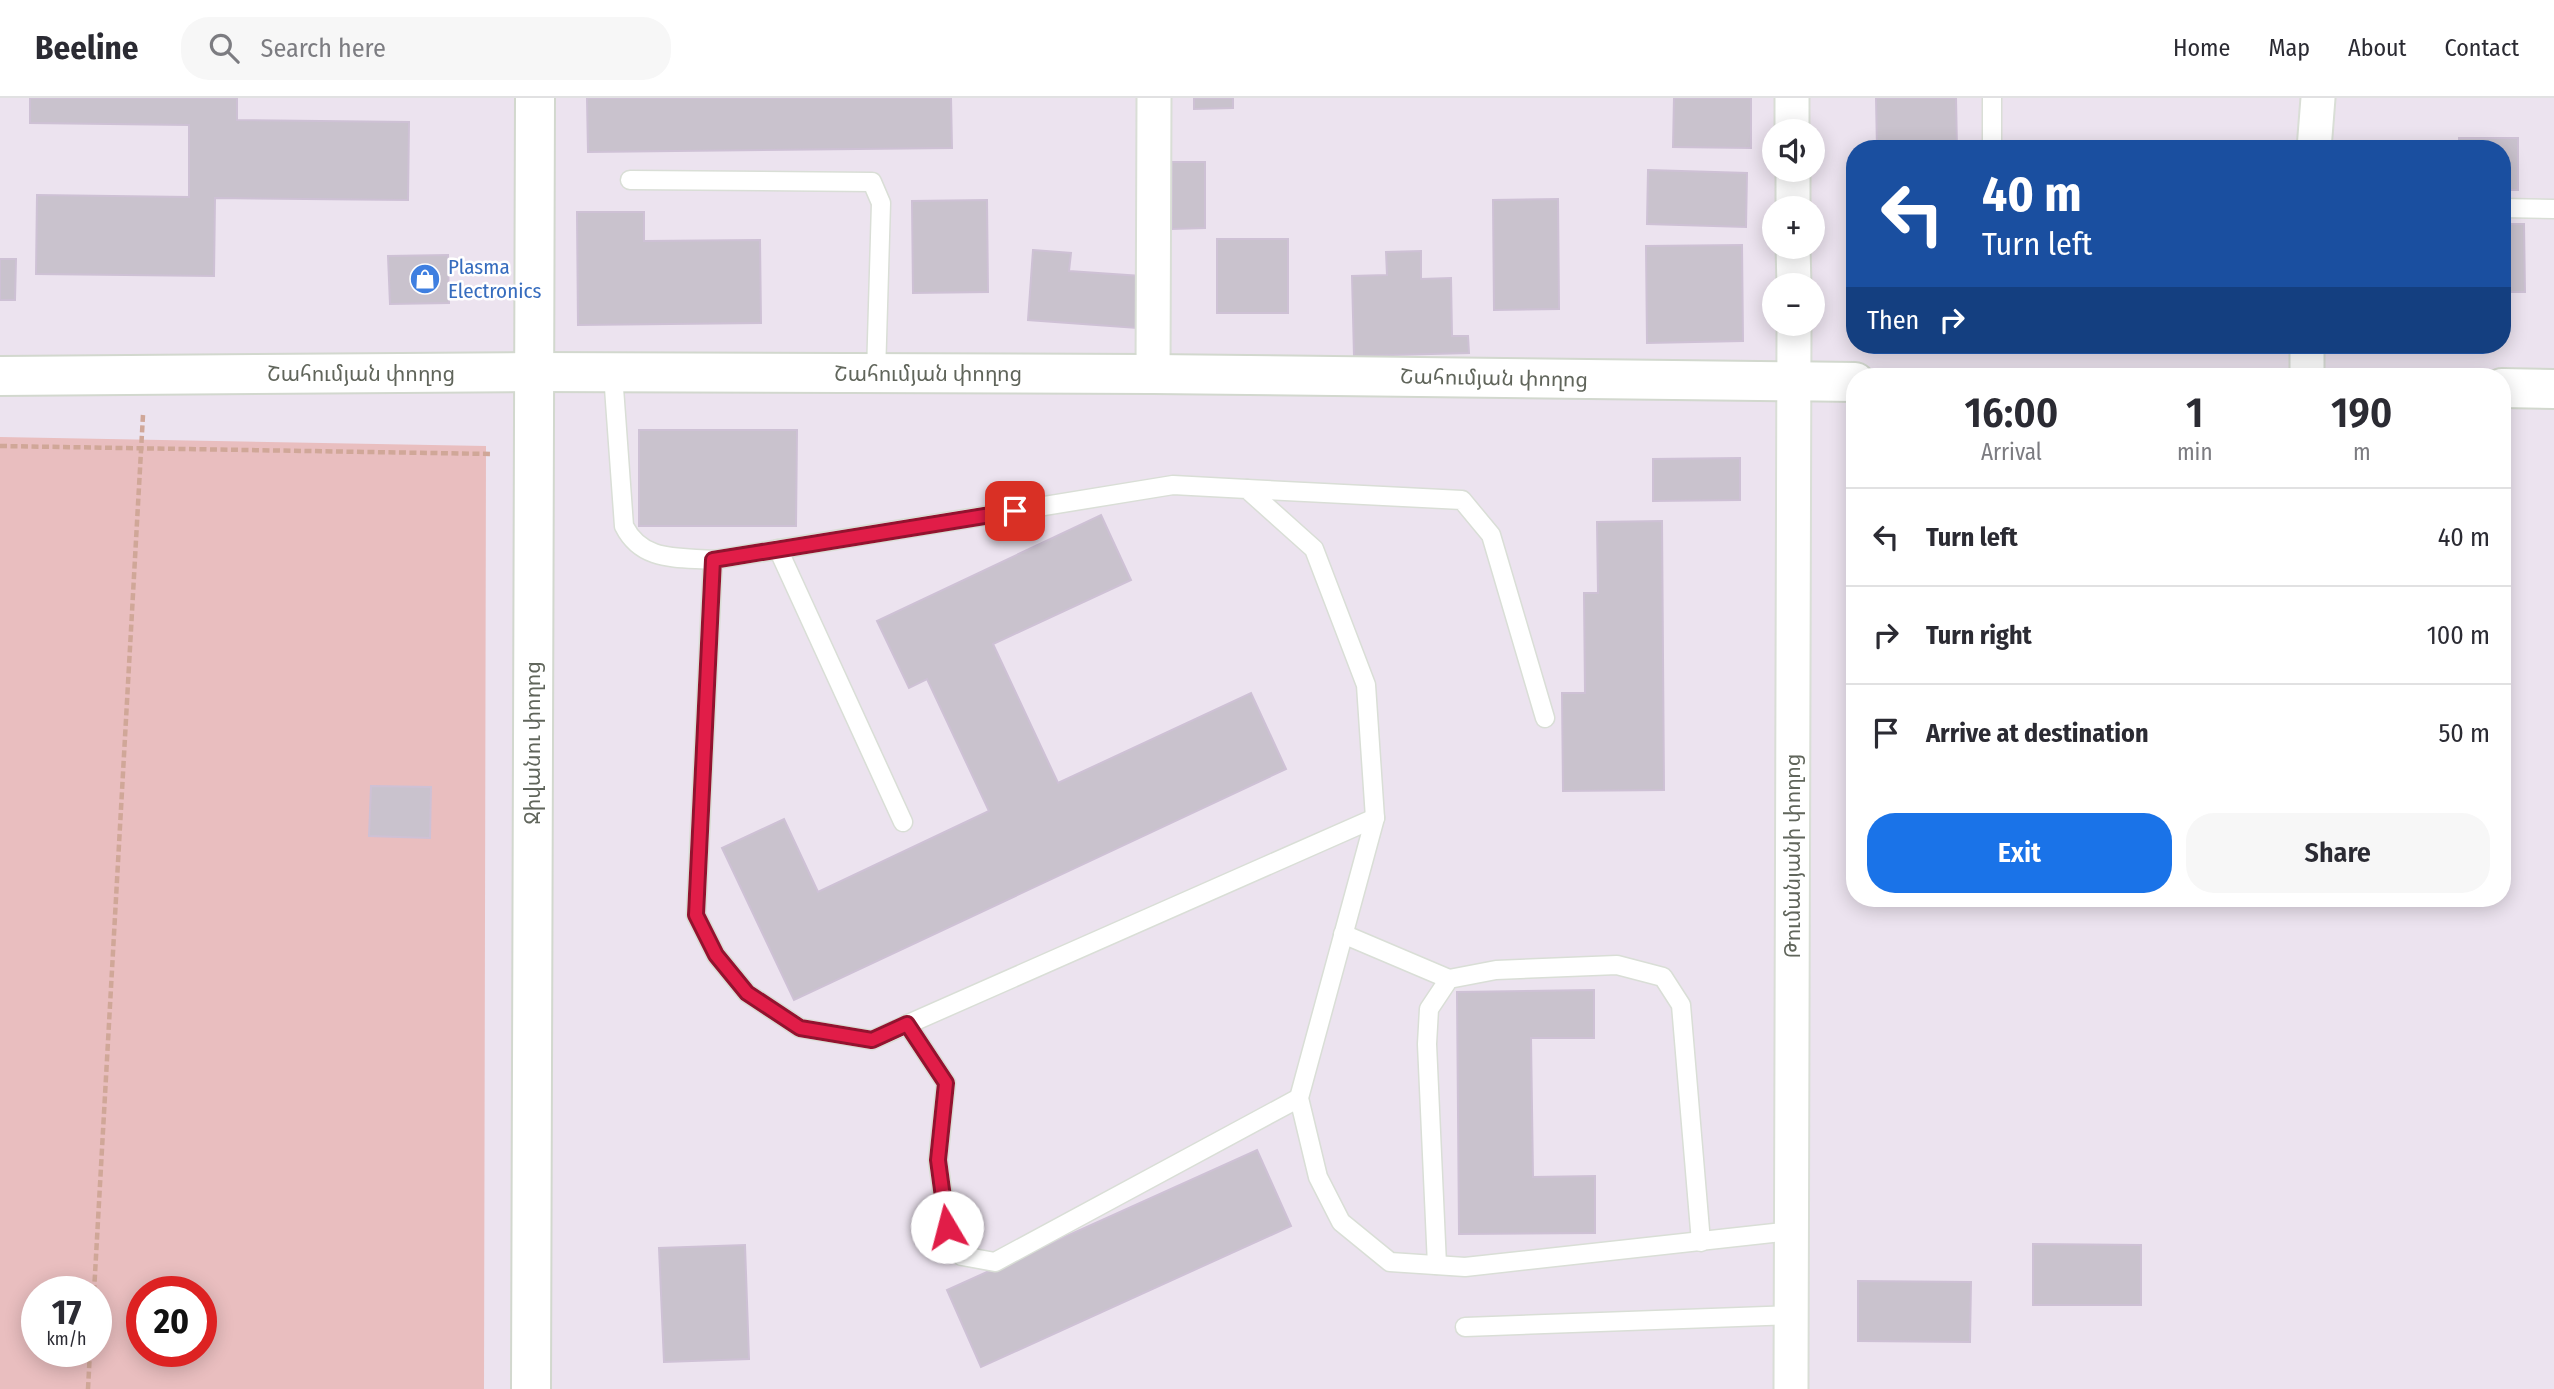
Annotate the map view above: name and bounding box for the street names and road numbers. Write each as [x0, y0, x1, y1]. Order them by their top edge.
street label: Շահումյան փողոց [267, 361, 455, 387]
street label: Շահումյան փողոց [834, 361, 1022, 387]
street label: Շահումյան փողոց [1400, 363, 1588, 393]
street label: Ջիվանու փողոց [520, 661, 546, 825]
street label: Թումանյանի փողոց [1780, 754, 1806, 958]

